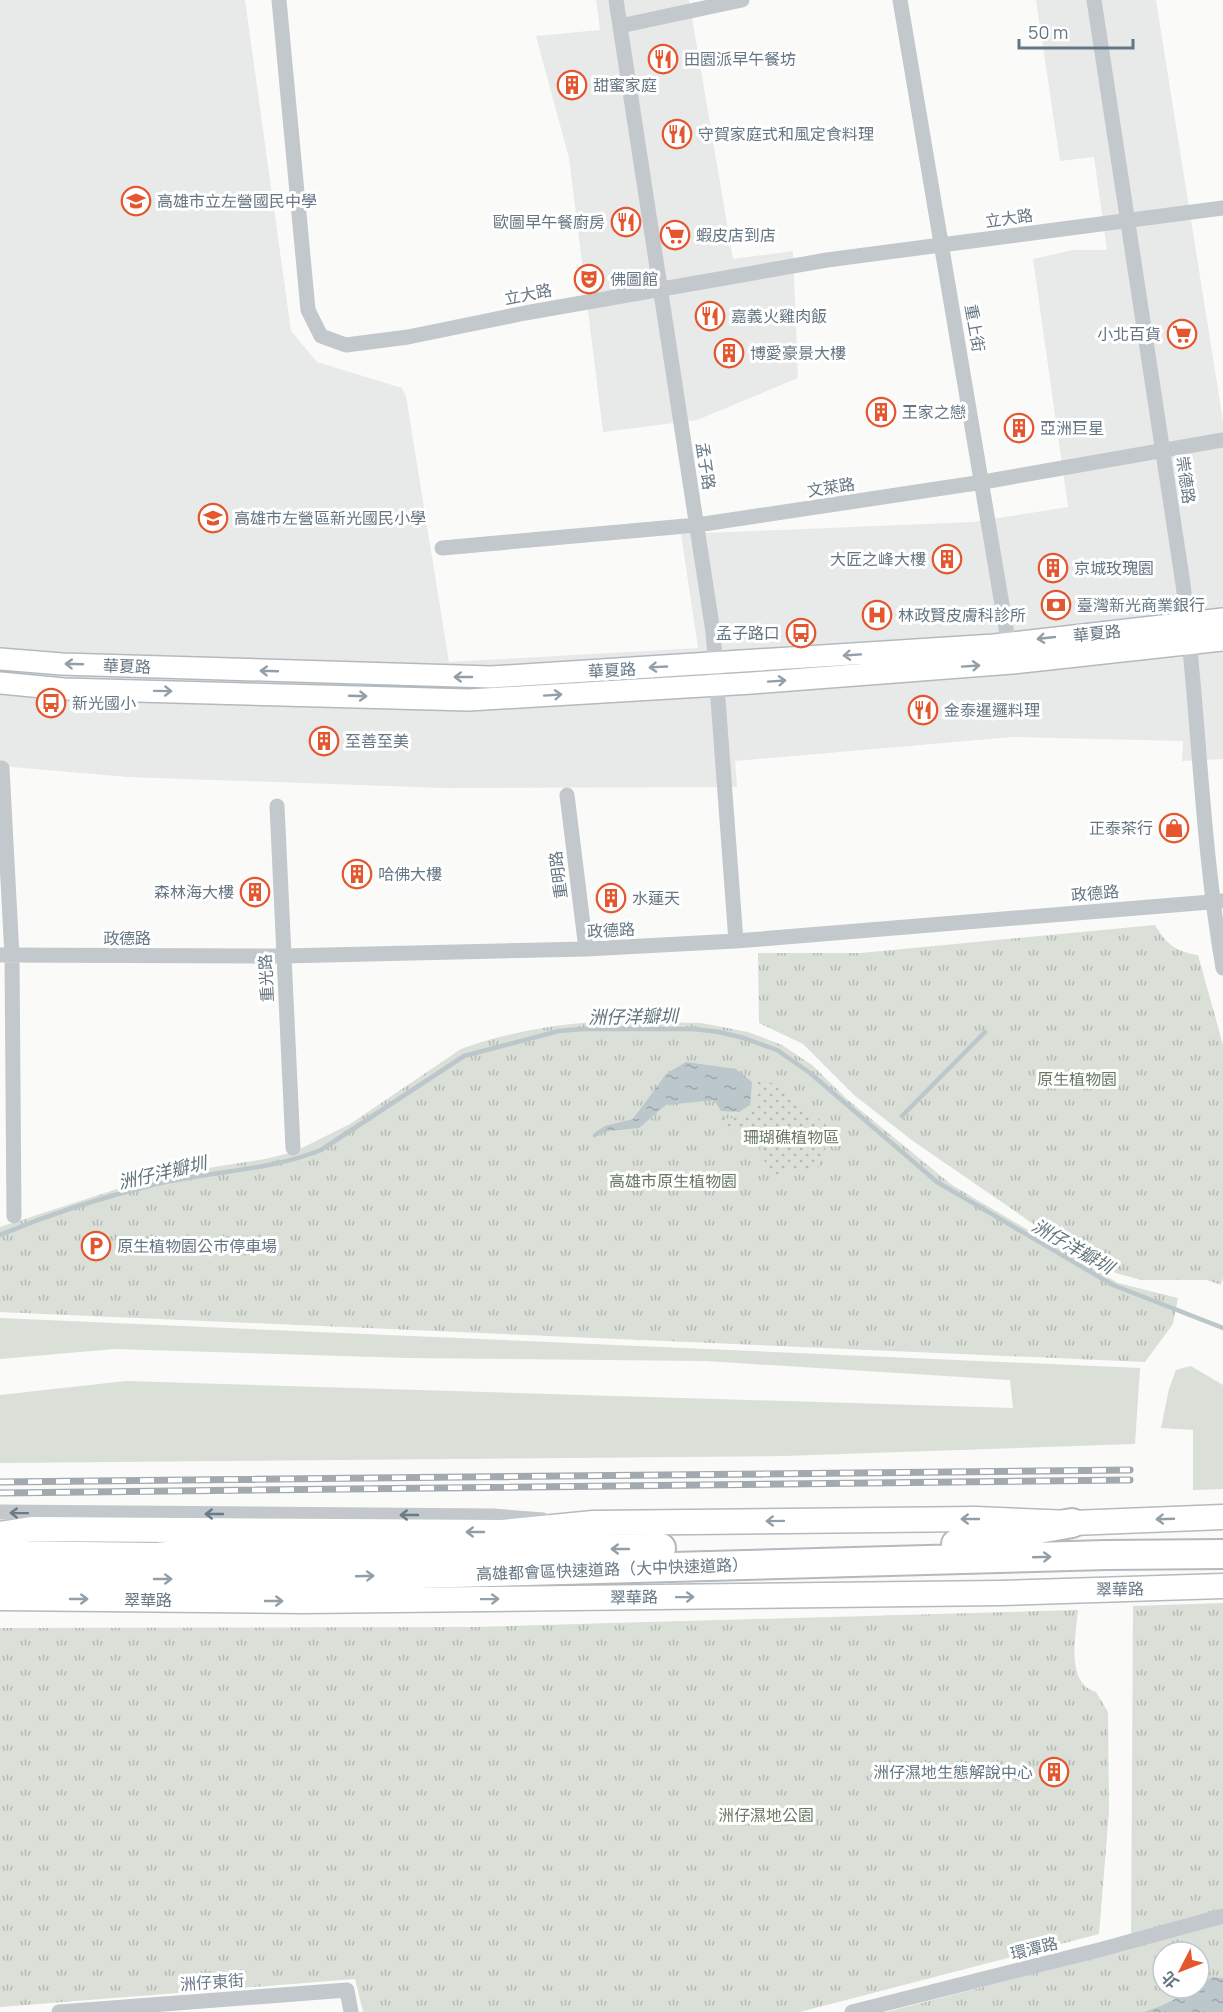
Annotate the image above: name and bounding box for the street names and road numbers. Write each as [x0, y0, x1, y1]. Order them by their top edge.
street label: 立大路 [984, 204, 1034, 232]
street label: 立大路 [502, 279, 554, 309]
street label: 重上街 [960, 302, 990, 354]
street label: 孟子路 [691, 441, 721, 491]
street label: 崇德路 [1172, 455, 1200, 505]
street label: 文萊路 [806, 472, 856, 502]
street label: 華夏路 [1072, 620, 1122, 646]
street label: 華夏路 [103, 654, 151, 678]
street label: 華夏路 [587, 658, 637, 682]
street label: 重明路 [544, 850, 572, 900]
street label: 政德路 [1070, 880, 1120, 906]
street label: 政德路 [586, 918, 636, 942]
street label: 政德路 [103, 927, 151, 949]
street label: 重光路 [254, 953, 278, 1003]
street label: 高雄都會區快速道路（大中快速道路） [476, 1553, 748, 1585]
street label: 翠華路 [1096, 1578, 1144, 1600]
street label: 翠華路 [610, 1586, 658, 1608]
street label: 翠華路 [124, 1589, 172, 1611]
street label: 環潭路 [1008, 1932, 1060, 1964]
street label: 洲仔東街 [179, 1969, 245, 1995]

